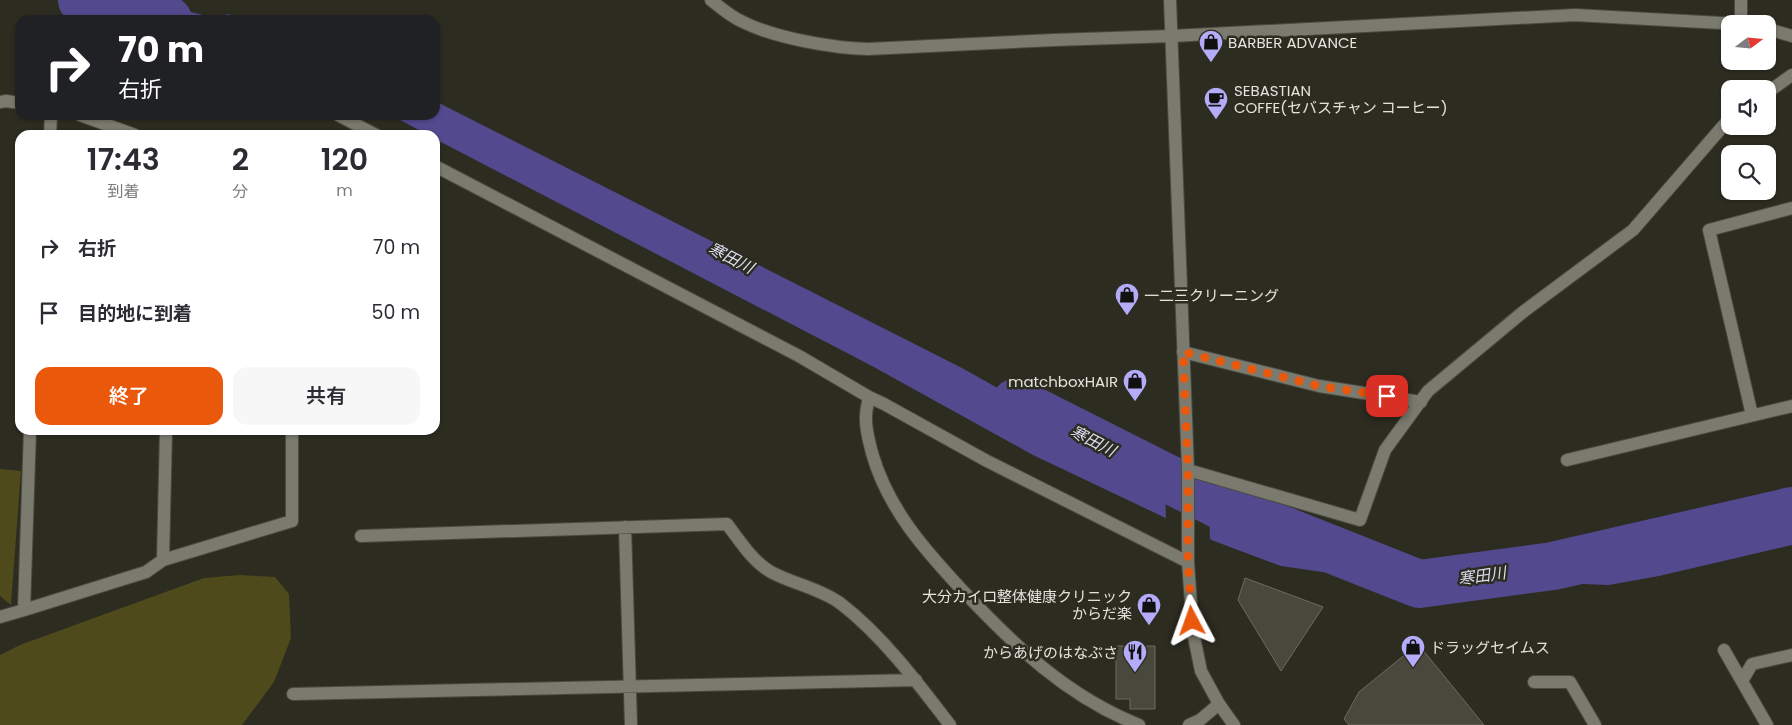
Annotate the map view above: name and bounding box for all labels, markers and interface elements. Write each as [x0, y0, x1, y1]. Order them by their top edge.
north arrow [1721, 15, 1776, 70]
map controls [1721, 15, 1776, 200]
text: 70 m [118, 25, 204, 74]
shop icon: BARBER ADVANCE [1198, 29, 1224, 63]
place label: BARBER ADVANCE [1228, 32, 1357, 53]
icon: right [35, 35, 100, 100]
text: 右折 [118, 74, 162, 105]
place label: SEBASTIAN COFFE(セバスチャン コーヒー) [1234, 80, 1448, 118]
button: sound [1721, 80, 1776, 135]
cafe icon: SEBASTIAN COFFE(セバスチャン コーヒー) [1203, 86, 1229, 120]
text: 17:43 [87, 138, 160, 181]
text: 2 [232, 138, 249, 181]
text: 120 [321, 138, 368, 181]
button: search [1721, 145, 1776, 200]
text: m [336, 179, 353, 202]
text: 到着 [107, 180, 139, 203]
text: 分 [232, 180, 248, 203]
icon: right [35, 234, 63, 262]
text: 70 m [373, 234, 420, 261]
text: 右折 [78, 235, 116, 262]
water label: 寒田川 [704, 237, 759, 280]
shop icon: 一二三クリーニング [1114, 282, 1140, 316]
place label: 一二三クリーニング [1144, 285, 1279, 306]
icon: arrive [35, 299, 63, 327]
text: 50 m [371, 299, 420, 326]
text: 目的地に到着 [78, 300, 192, 327]
button: 終了 [35, 367, 223, 425]
button: 共有 [233, 367, 420, 425]
shop icon: matchboxHAIR [1122, 368, 1148, 402]
place label: matchboxHAIR [1008, 371, 1118, 392]
pin [1366, 375, 1408, 417]
icon: arrive [1373, 382, 1401, 410]
water label: 寒田川 [1066, 420, 1121, 463]
water label: 寒田川 [1457, 561, 1509, 591]
place label: 大分カイロ整体健康クリニック からだ楽 [922, 586, 1132, 624]
shop icon: 大分カイロ整体健康クリニック からだ楽 [1136, 592, 1162, 626]
position arrow [1165, 594, 1217, 646]
shop icon: ドラッグセイムス [1400, 634, 1426, 668]
place label: ドラッグセイムス [1430, 637, 1550, 658]
restaurant icon: からあげのはなぶさ [1122, 639, 1148, 673]
place label: からあげのはなぶさ [983, 642, 1118, 663]

